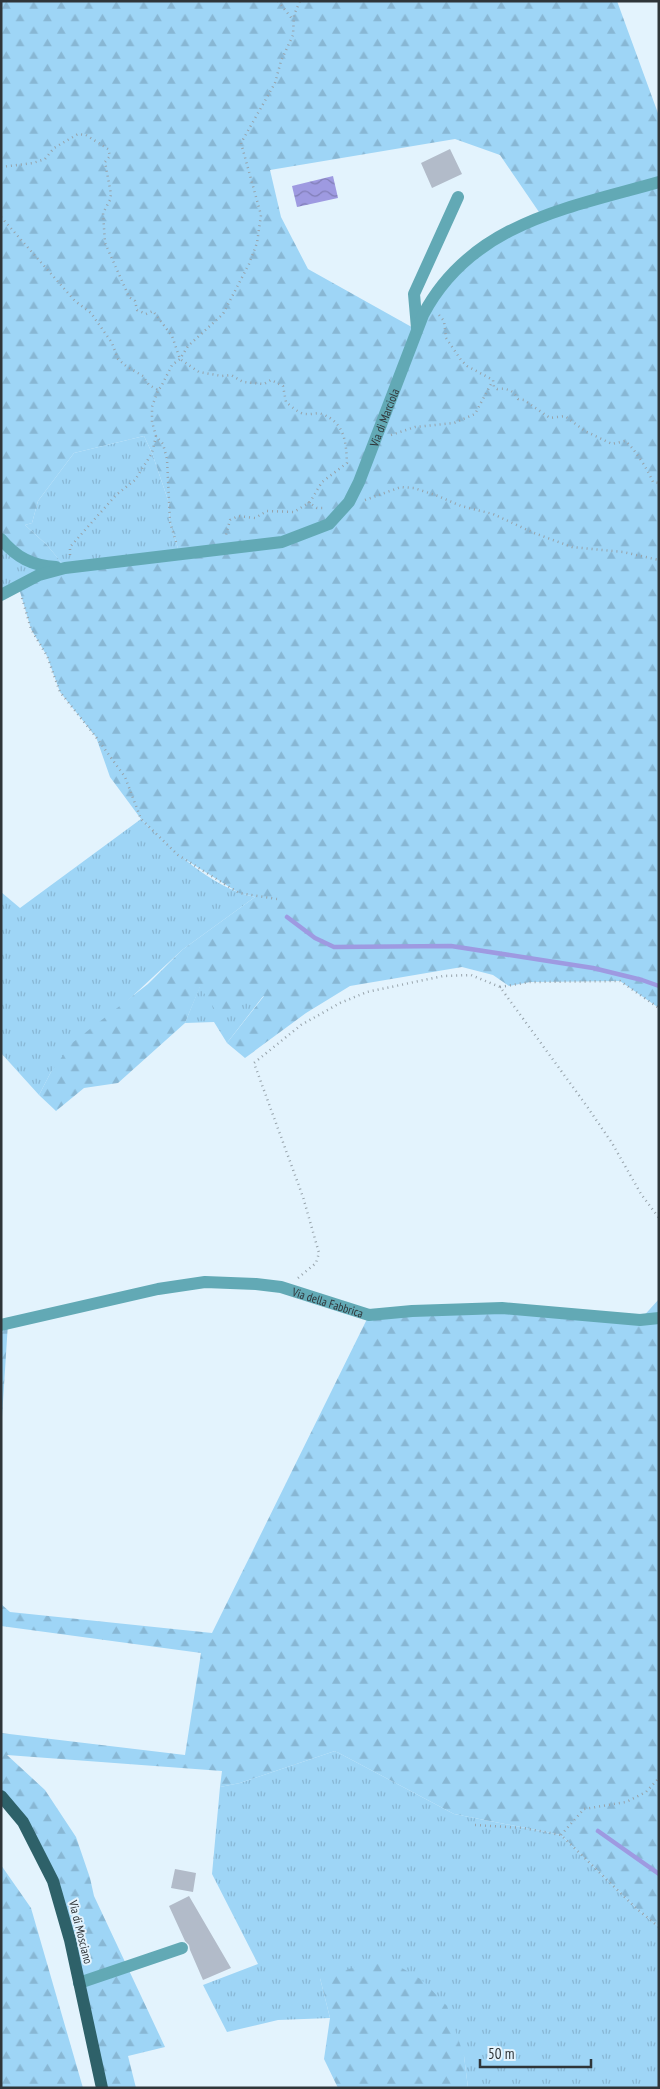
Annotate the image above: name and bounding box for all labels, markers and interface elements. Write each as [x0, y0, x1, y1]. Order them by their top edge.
street label: Via di Marciola [365, 386, 402, 450]
street label: Via della Fabbrica [289, 1283, 366, 1320]
street label: Via di Mosciano [66, 1898, 96, 1965]
scale bar [480, 2036, 591, 2068]
text: 50 m [488, 2044, 514, 2063]

